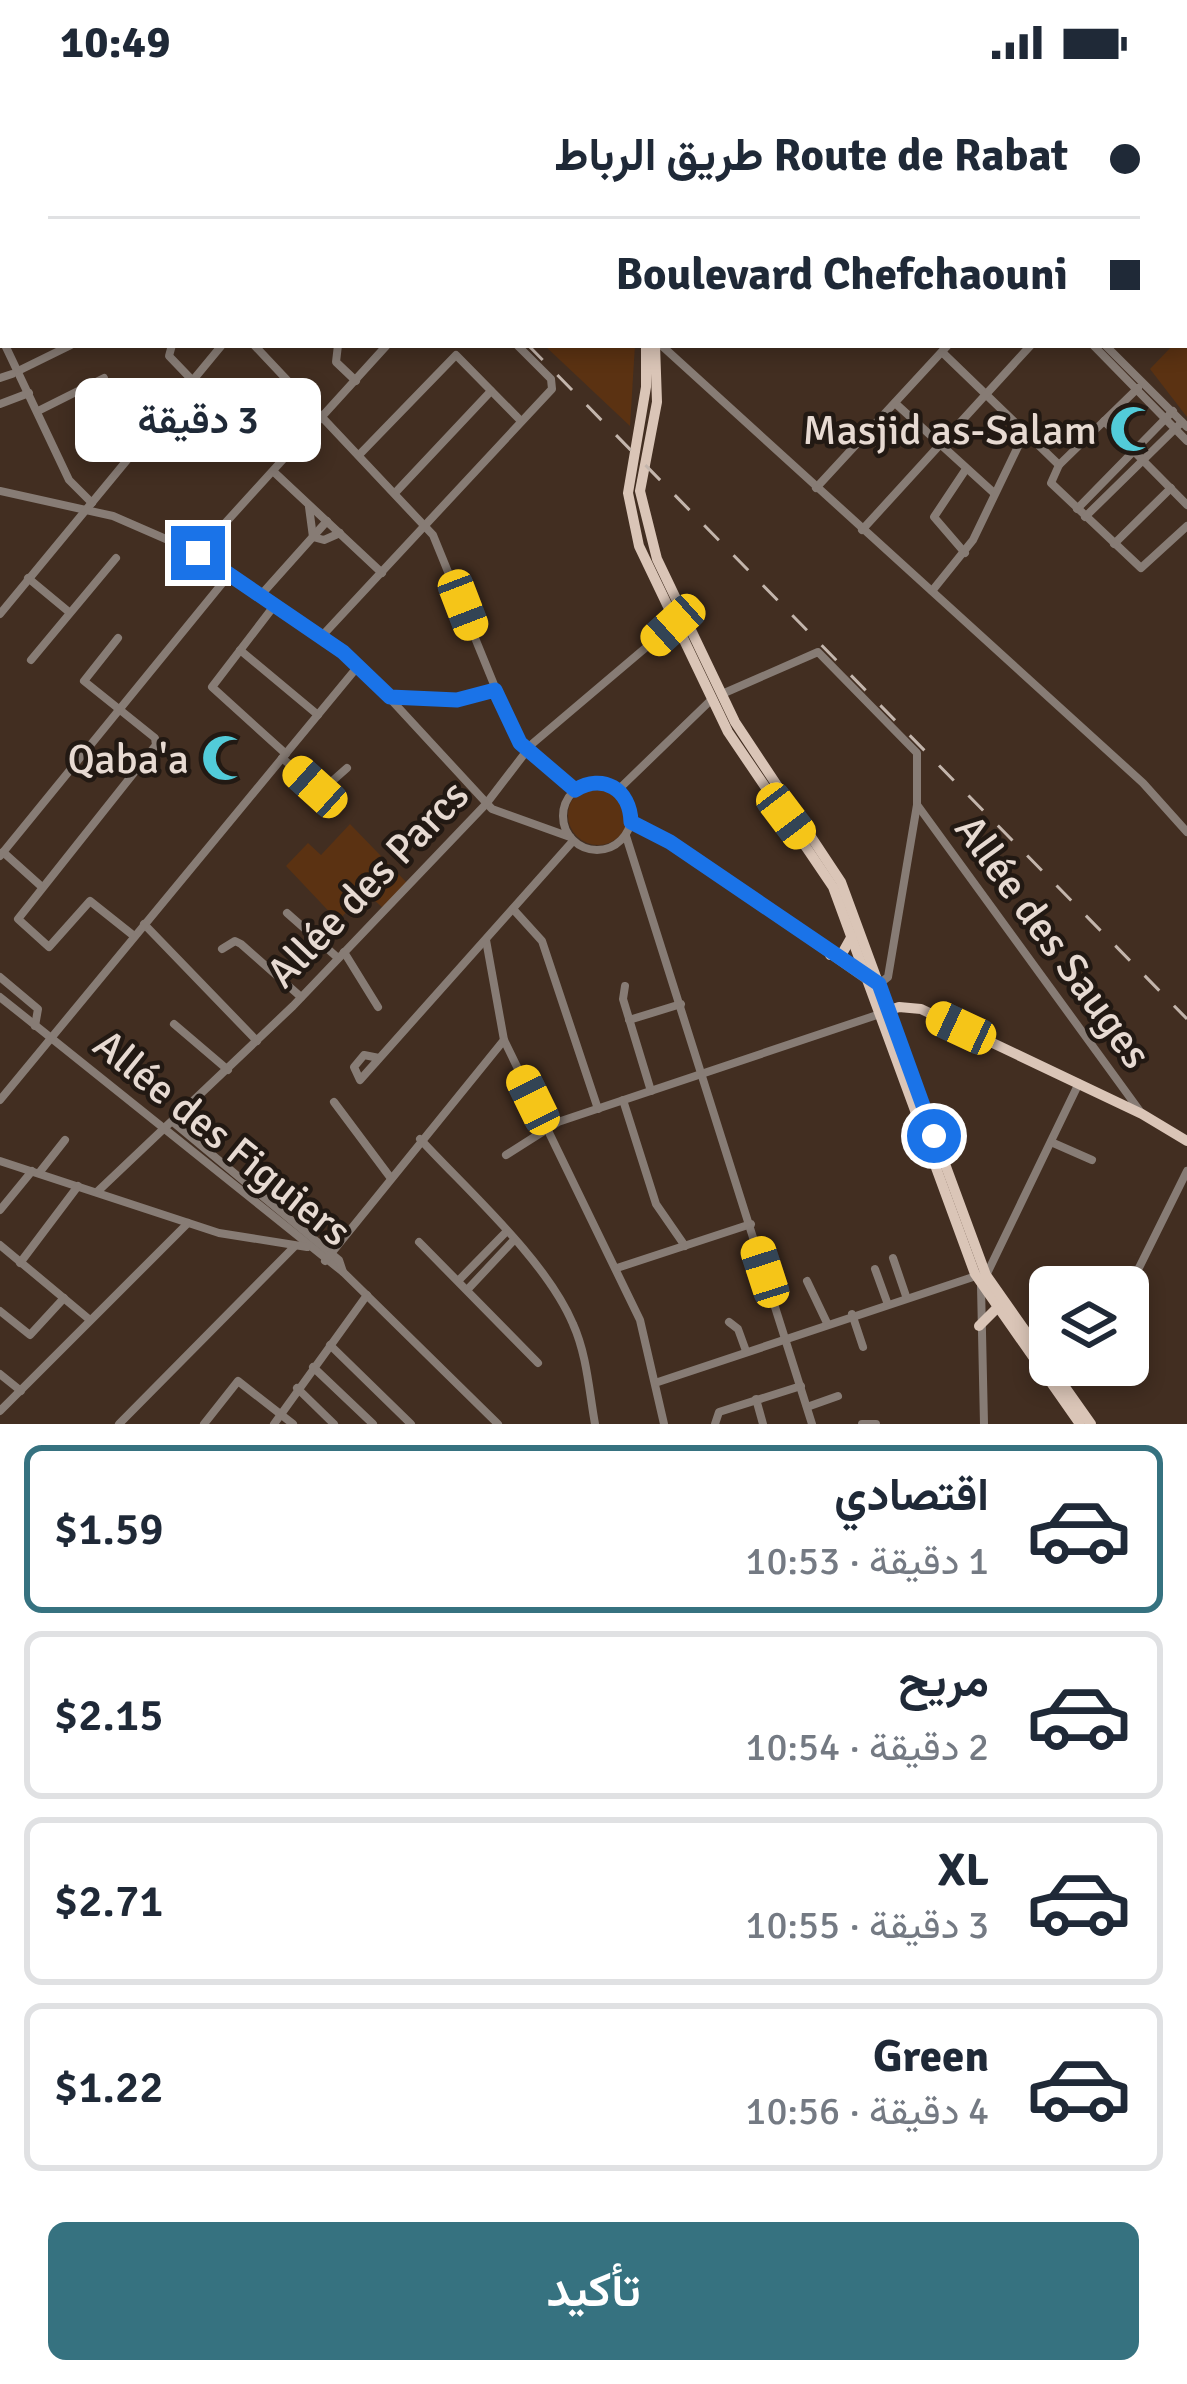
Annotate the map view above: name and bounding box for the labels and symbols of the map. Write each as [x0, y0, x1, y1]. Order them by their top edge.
callout: 3 دقيقة [75, 379, 321, 463]
mosque icon: Masjid as-Salam [1108, 404, 1158, 454]
place label: Masjid as-Salam [803, 405, 1097, 456]
route end [171, 526, 225, 580]
car [433, 565, 493, 645]
car [634, 588, 712, 662]
mosque icon: Qaba'a [200, 733, 250, 783]
place label: Qaba'a [68, 734, 189, 785]
car [276, 750, 354, 824]
street label: Allée des Parcs [257, 770, 480, 998]
car [750, 776, 822, 856]
street label: Allée des Sauges [944, 805, 1162, 1078]
car [921, 996, 1001, 1060]
street label: Allée des Figuiers [83, 1019, 361, 1257]
car [501, 1060, 565, 1140]
route start [907, 1109, 961, 1163]
car [737, 1232, 793, 1312]

